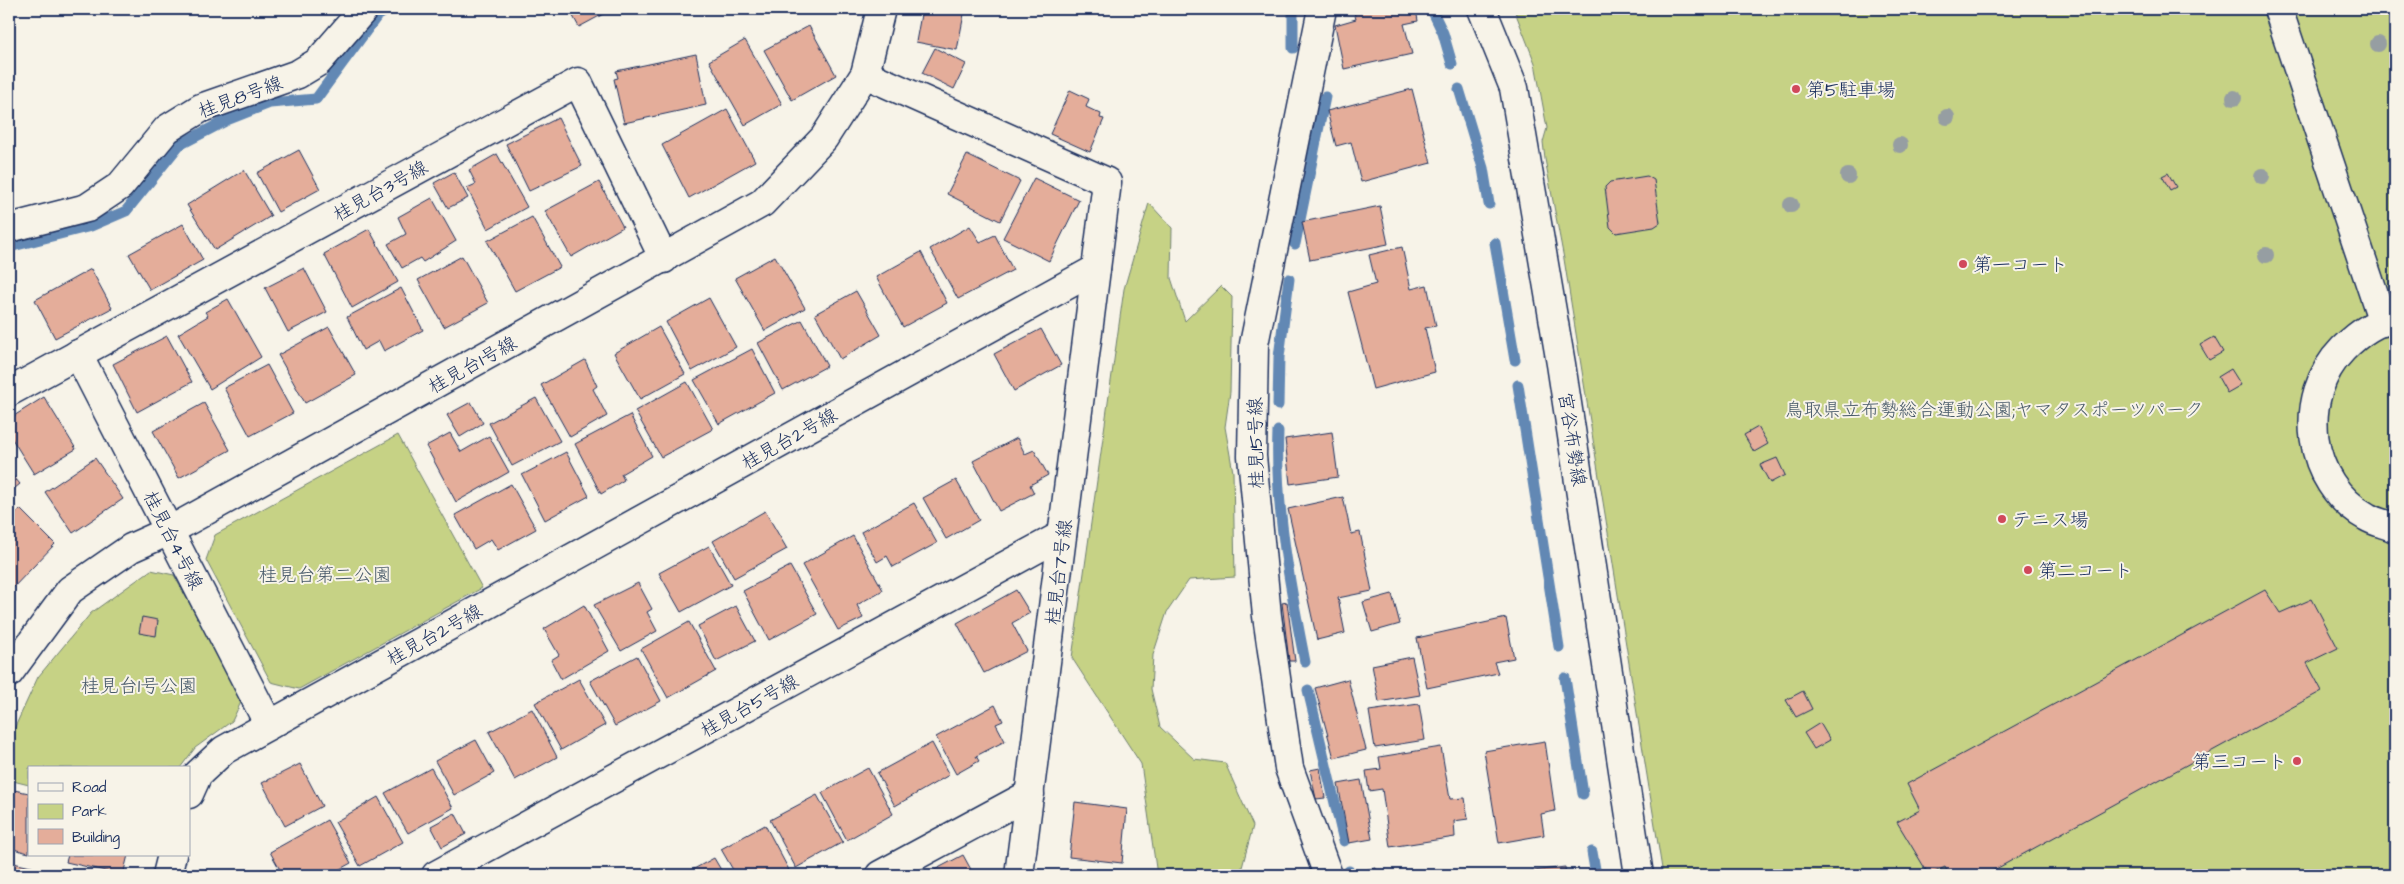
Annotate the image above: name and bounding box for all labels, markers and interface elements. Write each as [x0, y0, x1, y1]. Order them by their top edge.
street label: 桂見8号線 [194, 70, 287, 125]
place label: 第5駐車場 [1806, 77, 1895, 104]
marker: 第5駐車場 [1790, 83, 1802, 95]
street label: 桂見台3号線 [328, 154, 433, 228]
place label: 第一コート [1973, 252, 2068, 279]
marker: 第一コート [1957, 258, 1969, 270]
street label: 桂見台1号線 [424, 330, 522, 401]
street label: 宮谷布勢線 [1551, 390, 1592, 488]
street label: 桂見15号線 [1242, 397, 1271, 489]
park label: 鳥取県立布勢総合運動公園;ヤマタスポーツパーク [1784, 397, 2204, 424]
street label: 桂見台2号線 [737, 402, 843, 477]
street label: 桂見台4号線 [136, 486, 209, 595]
place label: テニス場 [2012, 507, 2088, 534]
marker: テニス場 [1996, 513, 2008, 525]
street label: 桂見台7号線 [1040, 518, 1079, 627]
place label: 第二コート [2038, 558, 2133, 585]
park label: 桂見台第二公園 [258, 562, 392, 589]
marker: 第二コート [2022, 564, 2034, 576]
street label: 桂見台2号線 [382, 598, 488, 673]
street label: 桂見台5号線 [696, 668, 804, 744]
park label: 桂見台1号公園 [81, 673, 197, 700]
place label: 第三コート [2192, 749, 2287, 776]
marker: 第三コート [2291, 755, 2303, 767]
legend [28, 766, 190, 856]
text: Road [72, 777, 107, 798]
text: Park [72, 801, 107, 822]
text: Building [72, 827, 120, 849]

